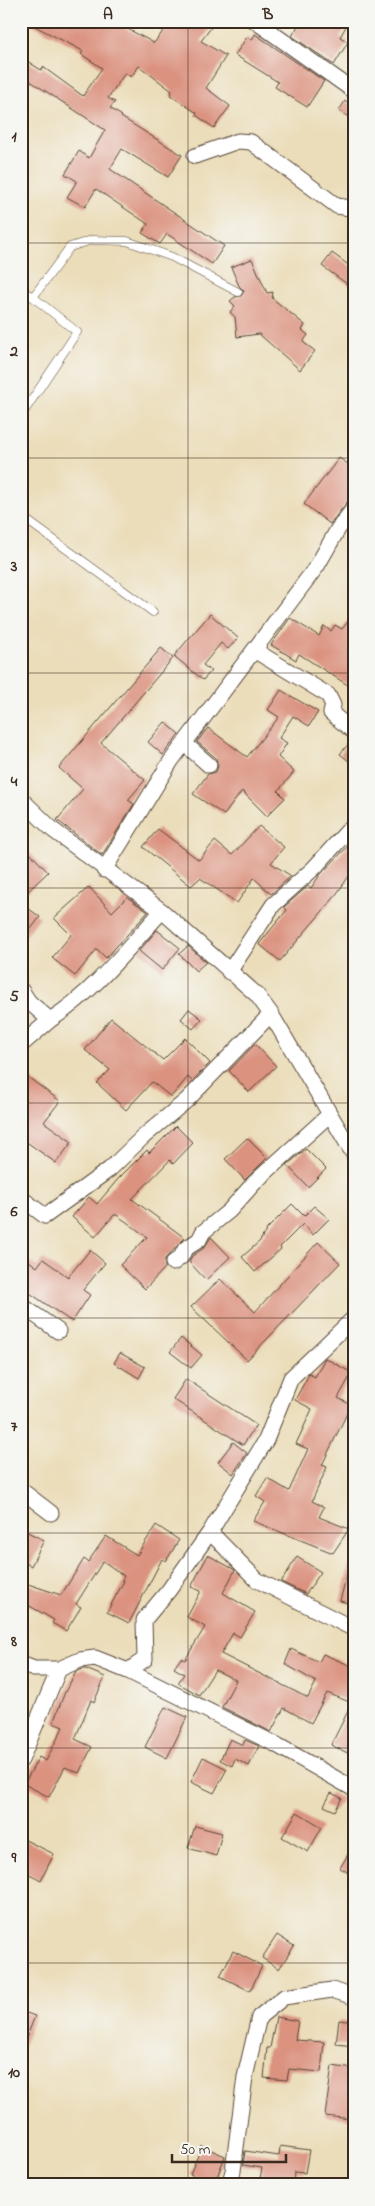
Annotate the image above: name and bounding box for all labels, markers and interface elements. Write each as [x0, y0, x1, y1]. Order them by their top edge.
text: A [103, 3, 113, 27]
text: B [262, 3, 274, 27]
text: 1 [11, 125, 17, 149]
text: 2 [9, 340, 18, 364]
text: 3 [10, 555, 18, 579]
text: 4 [10, 770, 18, 794]
text: 5 [9, 985, 19, 1009]
text: 6 [9, 1200, 18, 1224]
text: 7 [11, 1415, 18, 1439]
text: 8 [10, 1630, 17, 1654]
text: 9 [11, 1846, 17, 1870]
text: 10 [8, 2061, 20, 2085]
scale bar [172, 2131, 286, 2163]
text: 50 m [180, 2139, 211, 2161]

